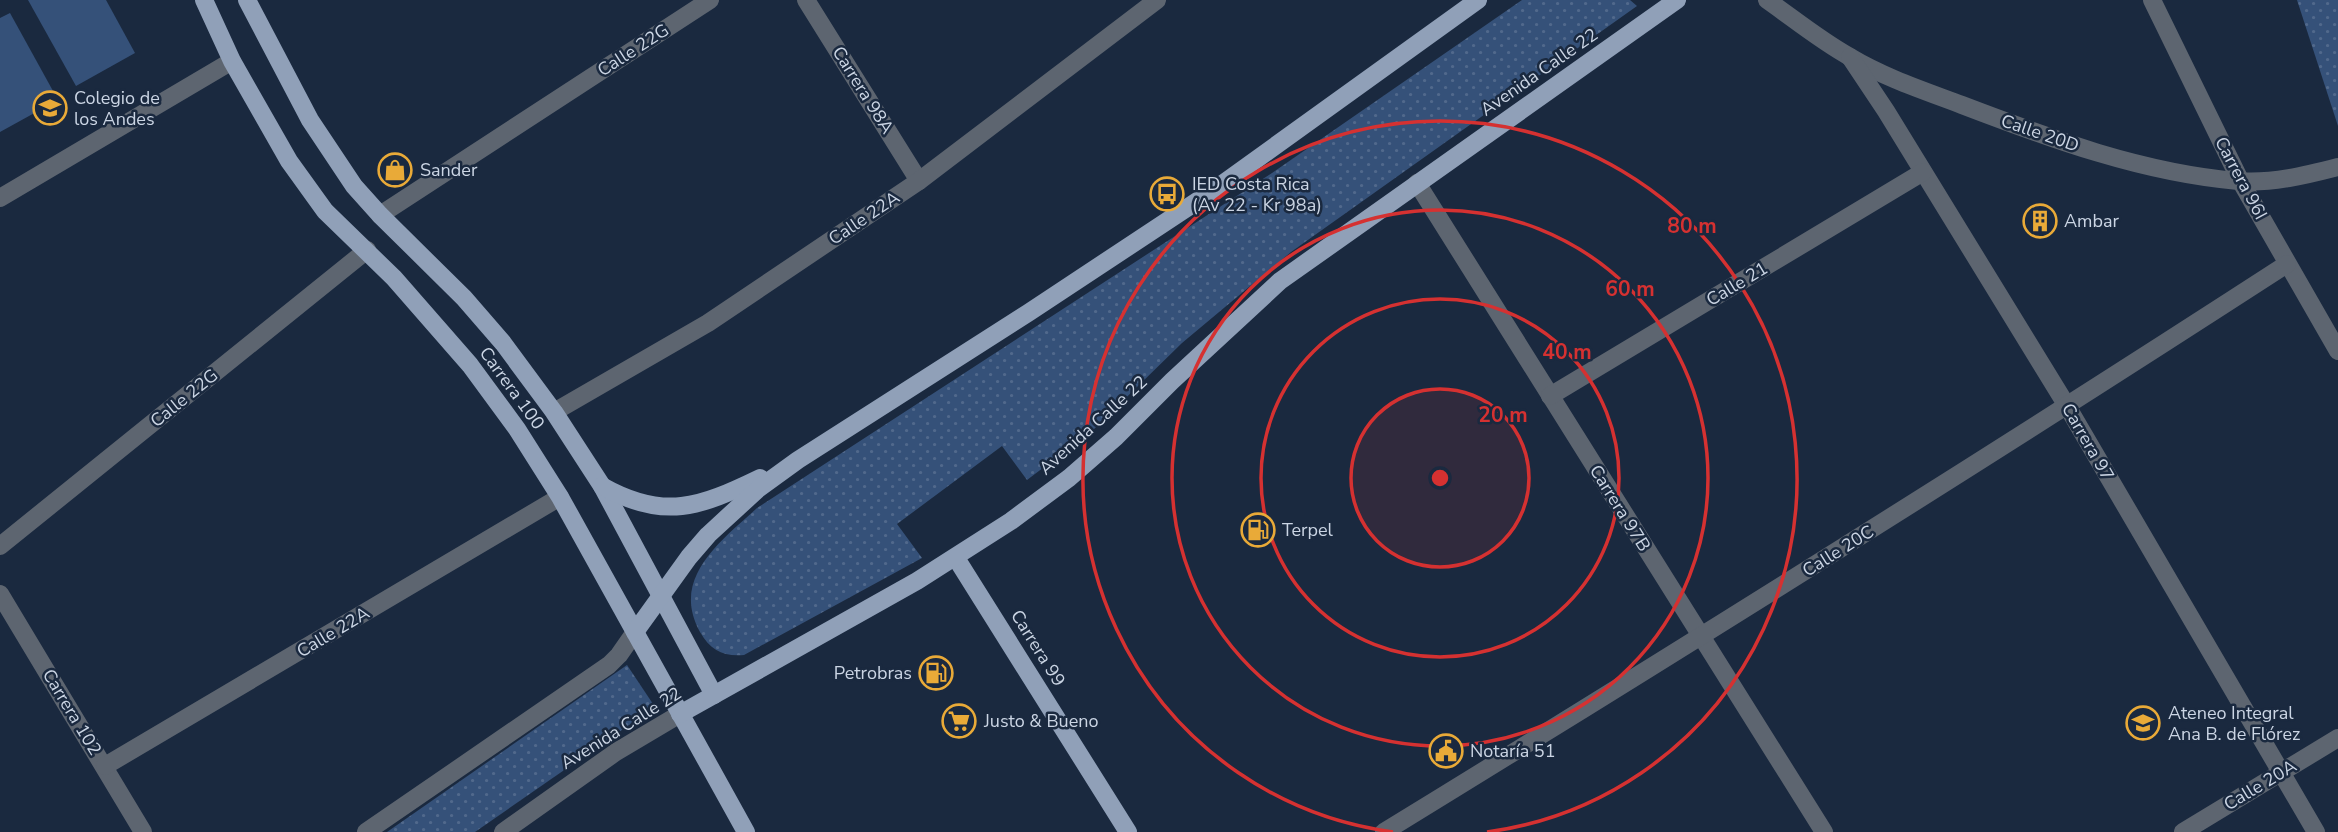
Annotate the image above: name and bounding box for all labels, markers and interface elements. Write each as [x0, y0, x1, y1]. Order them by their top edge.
street label: Calle 22G [593, 18, 673, 82]
street label: Avenida Calle 22 [1476, 23, 1602, 121]
street label: Carrera 98A [827, 42, 899, 138]
place label: Colegio de los Andes [74, 86, 160, 131]
school or university icon: Colegio de los Andes [31, 89, 69, 127]
street label: Calle 20D [1998, 108, 2082, 158]
street label: Carrera 96I [2209, 132, 2273, 224]
shop icon: Sander [376, 151, 414, 189]
place label: Sander [420, 158, 478, 182]
place label: IED Costa Rica (Av 22 - Kr 98a) [1192, 172, 1322, 217]
bus stop icon: IED Costa Rica (Av 22 - Kr 98a) [1148, 175, 1186, 213]
street label: Calle 22A [824, 185, 904, 251]
building icon: Ambar [2021, 202, 2059, 240]
place label: Ambar [2064, 209, 2120, 233]
text: 80 m [1667, 212, 1717, 240]
street label: Calle 21 [1702, 256, 1772, 312]
text: 60 m [1605, 275, 1655, 303]
text: 40 m [1542, 338, 1592, 366]
street label: Carrera 100 [474, 342, 550, 434]
street label: Calle 22G [145, 363, 223, 433]
street label: Avenida Calle 22 [1034, 370, 1152, 480]
street label: Carrera 97 [2056, 399, 2120, 485]
text: 20 m [1478, 401, 1528, 429]
street label: Carrera 97B [1584, 460, 1656, 556]
centre of rings [1428, 466, 1452, 490]
fuel station icon: Terpel [1239, 511, 1277, 549]
place label: Terpel [1282, 518, 1334, 542]
street label: Calle 20C [1798, 520, 1878, 582]
street label: Calle 22A [292, 601, 374, 663]
street label: Carrera 99 [1005, 605, 1071, 691]
fuel station icon: Petrobras [917, 654, 955, 692]
place label: Petrobras [834, 661, 912, 685]
street label: Carrera 102 [37, 664, 107, 760]
street label: Avenida Calle 22 [556, 681, 686, 775]
place label: Ateneo Integral Ana B. de Flórez [2168, 701, 2300, 746]
supermarket icon: Justo & Bueno [940, 702, 978, 740]
school or university icon: Ateneo Integral Ana B. de Flórez [2124, 704, 2162, 742]
place label: Justo & Bueno [983, 709, 1099, 733]
public building icon: Notaría 51 [1427, 732, 1465, 770]
place label: Notaría 51 [1470, 739, 1555, 763]
street label: Calle 20A [2219, 754, 2301, 816]

